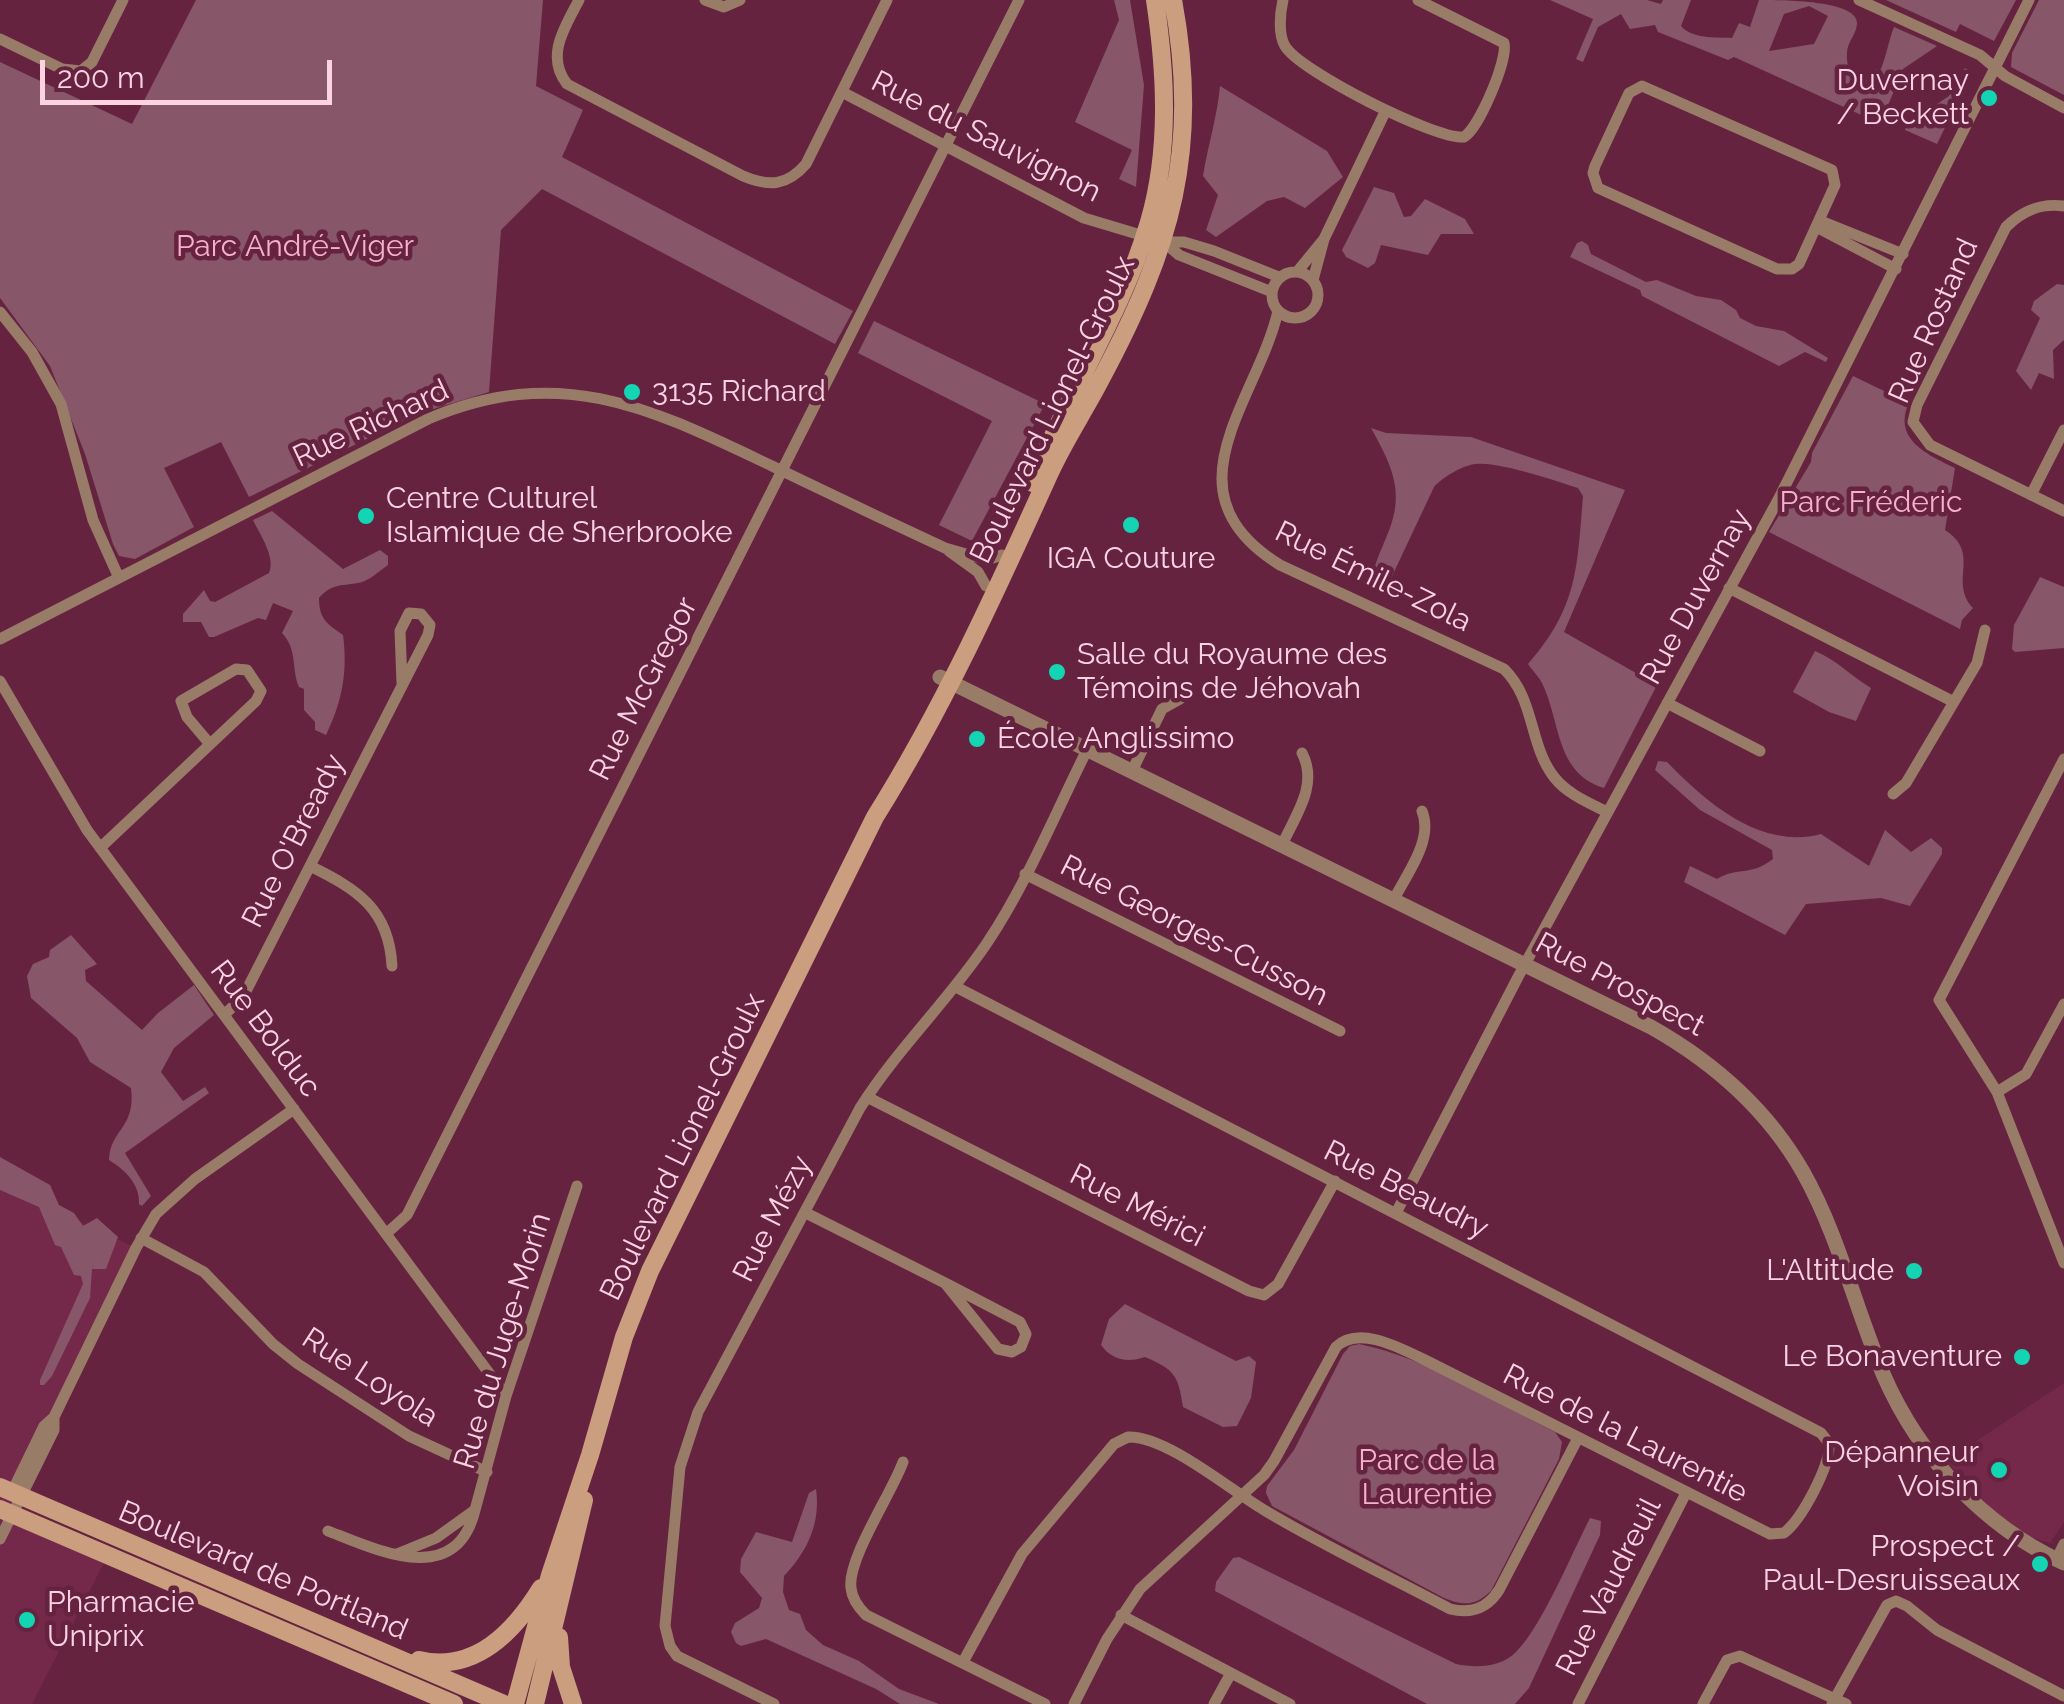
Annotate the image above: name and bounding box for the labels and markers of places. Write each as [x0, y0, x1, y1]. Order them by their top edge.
place label: Duvernay / Beckett [1837, 63, 1969, 134]
marker: Duvernay / Beckett [1978, 87, 2000, 109]
place label: 3135 Richard [652, 374, 826, 410]
marker: 3135 Richard [621, 381, 643, 403]
place label: Centre Culturel Islamique de Sherbrooke [386, 481, 733, 552]
marker: Centre Culturel Islamique de Sherbrooke [355, 505, 377, 527]
marker: IGA Couture [1120, 514, 1142, 536]
place label: IGA Couture [1047, 541, 1215, 577]
place label: Salle du Royaume des Témoins de Jéhovah [1077, 637, 1387, 708]
marker: Salle du Royaume des Témoins de Jéhovah [1046, 661, 1068, 683]
place label: École Anglissimo [997, 721, 1234, 757]
marker: École Anglissimo [966, 728, 988, 750]
place label: L'Altitude [1766, 1253, 1894, 1289]
marker: L'Altitude [1903, 1260, 1925, 1282]
place label: Le Bonaventure [1782, 1339, 2002, 1375]
marker: Le Bonaventure [2011, 1346, 2033, 1368]
place label: Dépanneur Voisin [1824, 1435, 1979, 1506]
marker: Dépanneur Voisin [1988, 1459, 2010, 1481]
place label: Prospect / Paul-Desruisseaux [1763, 1529, 2020, 1600]
marker: Prospect / Paul-Desruisseaux [2029, 1553, 2051, 1575]
place label: Pharmacie Uniprix [47, 1585, 195, 1656]
marker: Pharmacie Uniprix [16, 1609, 38, 1631]

